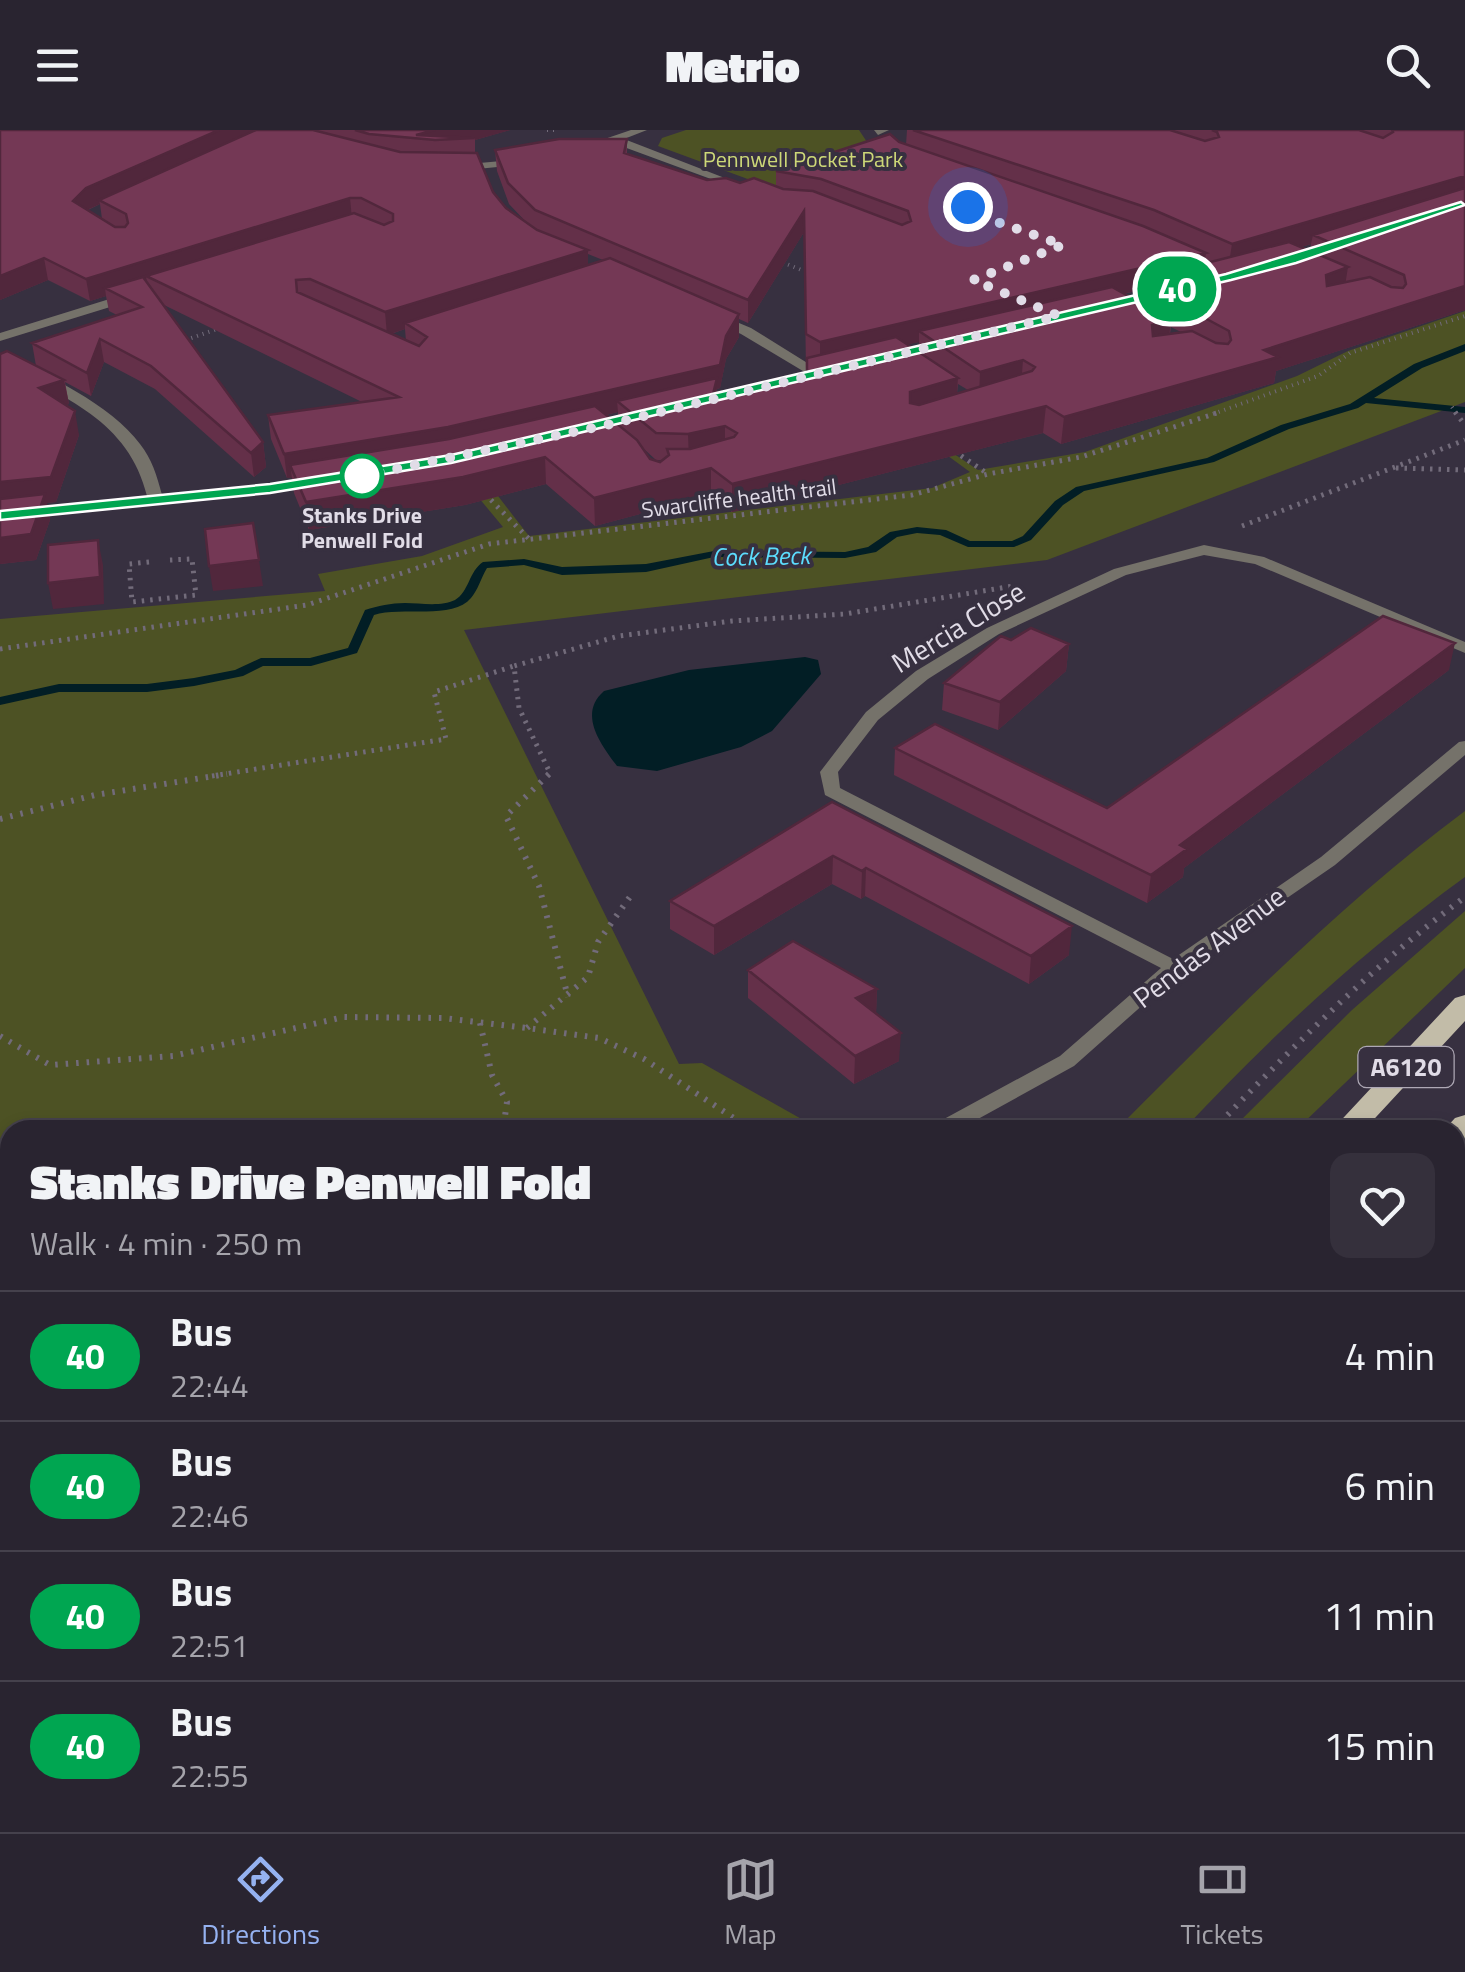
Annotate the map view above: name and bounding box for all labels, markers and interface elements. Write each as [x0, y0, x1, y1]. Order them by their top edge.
text: Metrio [665, 31, 800, 99]
icon: menu [30, 38, 85, 93]
icon: search [1380, 38, 1435, 93]
park label: Pennwell Pocket Park [703, 142, 904, 176]
your location [943, 182, 993, 232]
line badge: 40 [1132, 256, 1222, 322]
text: 40 [1157, 262, 1197, 316]
marker: Stanks Drive Penwell Fold [341, 455, 383, 497]
street label: Swarcliffe health trail [640, 469, 838, 527]
place label: Stanks Drive Penwell Fold [301, 498, 423, 557]
water label: Cock Beck [711, 536, 814, 576]
street label: Mercia Close [883, 570, 1033, 683]
street label: Pendas Avenue [1123, 875, 1294, 1018]
road number: A6120 [1358, 1047, 1454, 1087]
text: Stanks Drive Penwell Fold [30, 1145, 591, 1218]
button: heart [1330, 1153, 1435, 1258]
text: Walk · 4 min · 250 m [30, 1219, 302, 1267]
text: Bus [170, 1303, 232, 1361]
text: 4 min [1345, 1327, 1435, 1385]
text: 40 [65, 1329, 105, 1383]
text: 22:44 [170, 1361, 249, 1409]
text: Bus [170, 1433, 232, 1491]
text: 6 min [1345, 1457, 1435, 1515]
text: 40 [65, 1459, 105, 1513]
text: 22:46 [170, 1491, 249, 1539]
text: Bus [170, 1563, 232, 1621]
text: 11 min [1324, 1587, 1435, 1645]
text: 40 [65, 1589, 105, 1643]
text: 22:51 [170, 1621, 249, 1669]
text: Bus [170, 1693, 232, 1751]
text: 15 min [1324, 1717, 1435, 1775]
text: 40 [65, 1719, 105, 1773]
text: 22:55 [170, 1751, 249, 1799]
tab: Directions [201, 1852, 320, 1955]
tab: Map [723, 1852, 778, 1955]
tab: Tickets [1181, 1852, 1264, 1955]

